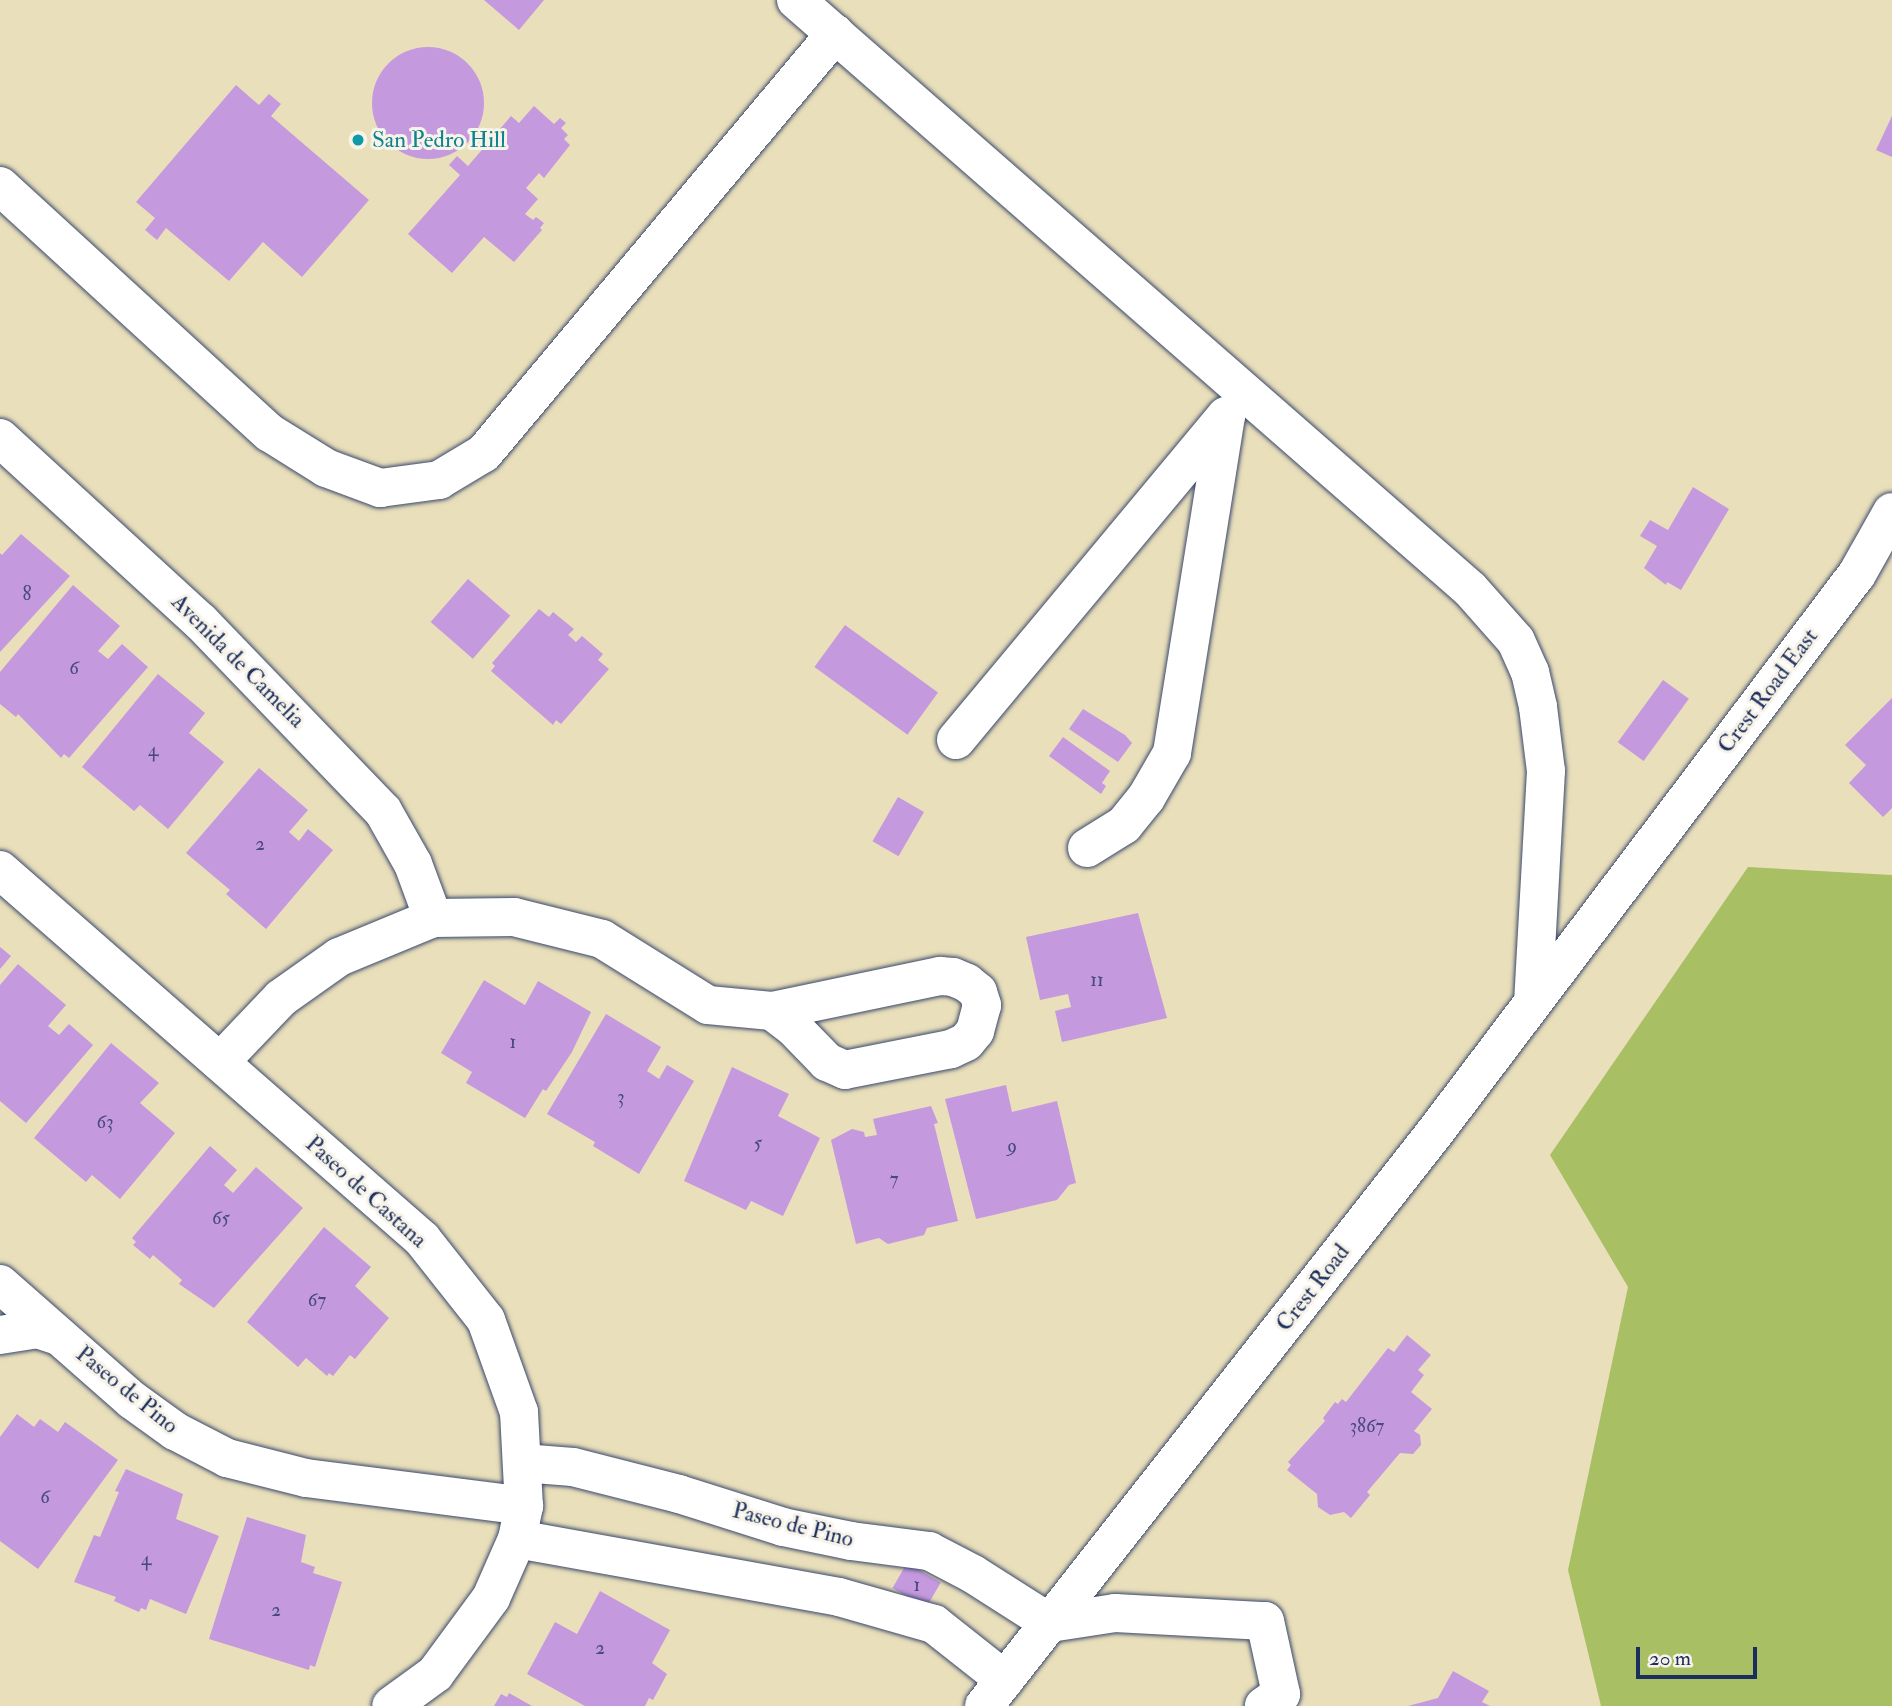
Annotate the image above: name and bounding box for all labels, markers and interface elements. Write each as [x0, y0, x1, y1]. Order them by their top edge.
place label: San Pedro Hill [372, 126, 506, 154]
marker: San Pedro Hill [350, 132, 366, 148]
house number: 8 [23, 584, 31, 606]
street label: Avenida de Camelia [165, 588, 311, 734]
street label: Crest Road East [1712, 623, 1824, 759]
house number: 6 [69, 658, 79, 680]
house number: 4 [148, 740, 158, 762]
house number: 2 [255, 834, 265, 856]
house number: 11 [1090, 970, 1104, 992]
house number: 1 [510, 1032, 516, 1054]
house number: 3 [617, 1087, 625, 1109]
house number: 63 [97, 1112, 113, 1134]
street label: Paseo de Castana [300, 1130, 432, 1254]
house number: 5 [754, 1133, 762, 1155]
house number: 9 [1007, 1136, 1017, 1158]
house number: 7 [890, 1169, 898, 1191]
house number: 65 [212, 1208, 230, 1230]
street label: Crest Road [1270, 1239, 1356, 1337]
house number: 67 [308, 1290, 326, 1312]
street label: Paseo de Pino [70, 1340, 184, 1440]
house number: 3867 [1350, 1416, 1384, 1438]
house number: 6 [40, 1487, 50, 1509]
street label: Paseo de Pino [730, 1497, 856, 1553]
house number: 4 [141, 1549, 151, 1571]
house number: 1 [914, 1575, 920, 1597]
house number: 2 [271, 1600, 281, 1622]
scale bar [1640, 1632, 1761, 1676]
house number: 2 [595, 1638, 605, 1660]
text: 20 m [1649, 1645, 1691, 1672]

